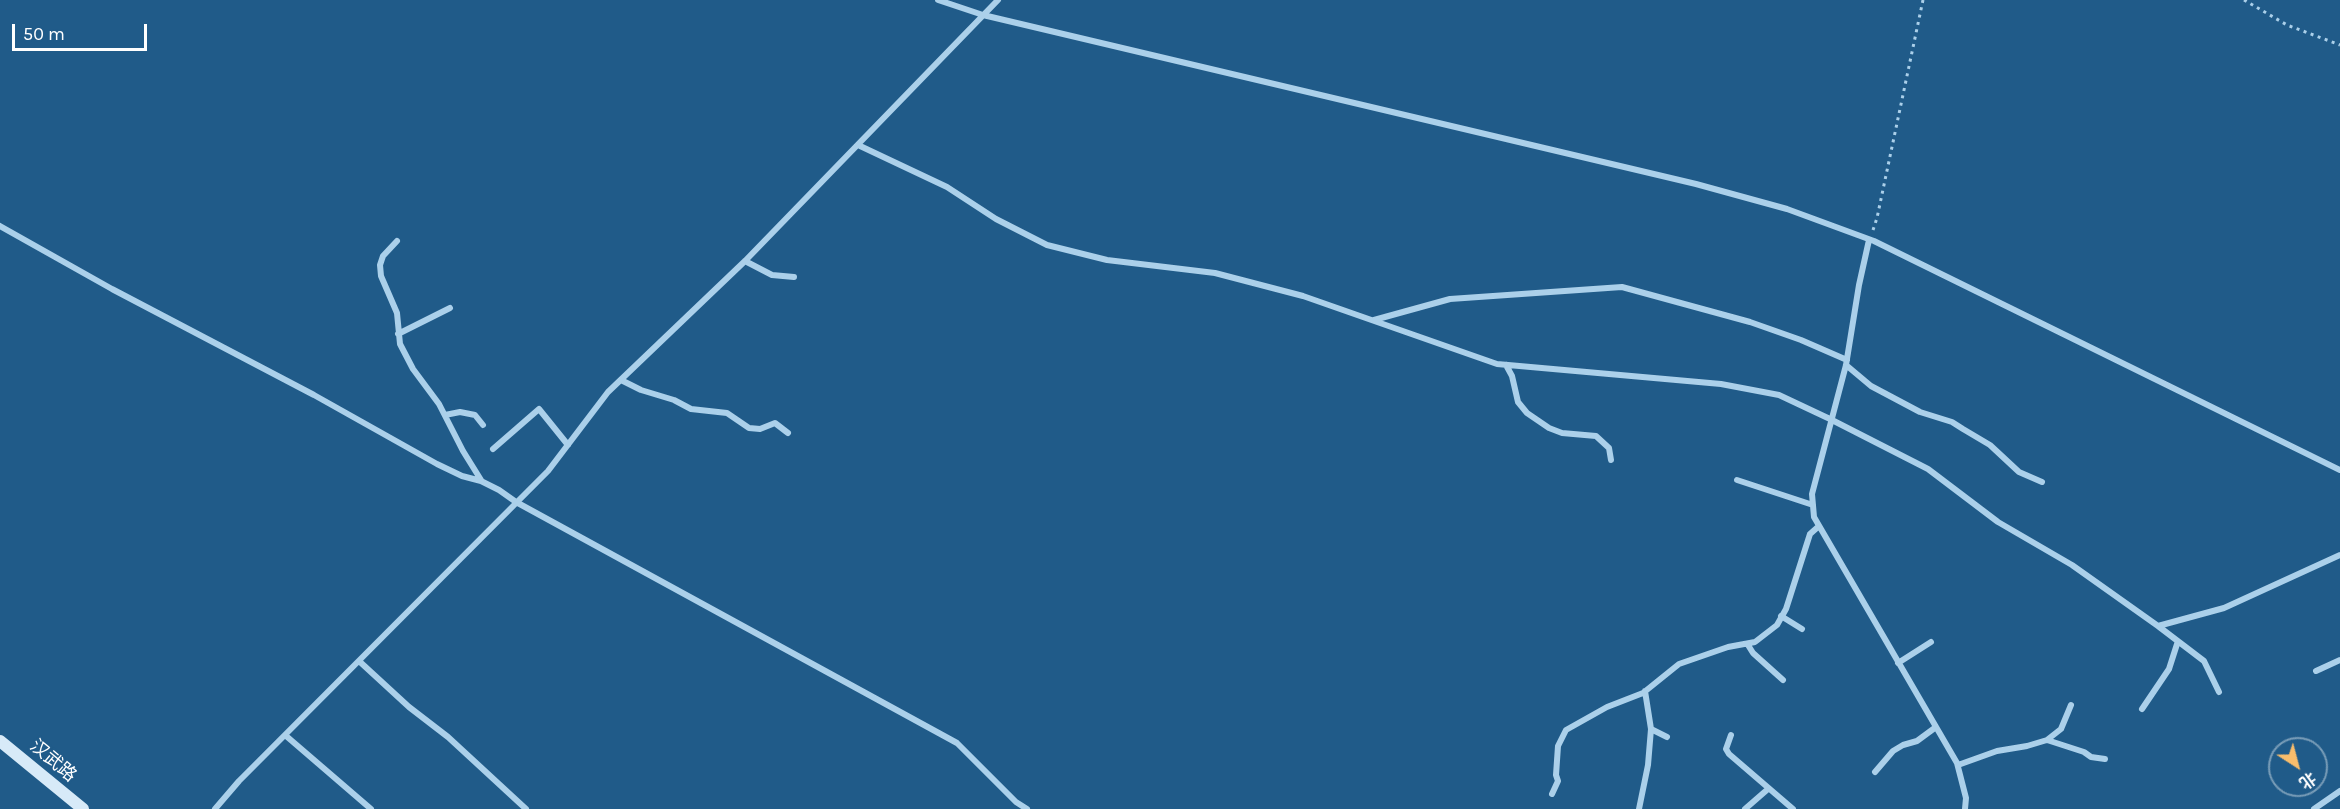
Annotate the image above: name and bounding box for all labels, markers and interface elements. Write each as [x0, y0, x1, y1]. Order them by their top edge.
scale bar [15, 12, 150, 50]
text: 50 m [23, 23, 65, 45]
street label: 汉武路 [25, 735, 81, 787]
north arrow [2268, 737, 2328, 797]
text: 北 [2296, 768, 2320, 793]

